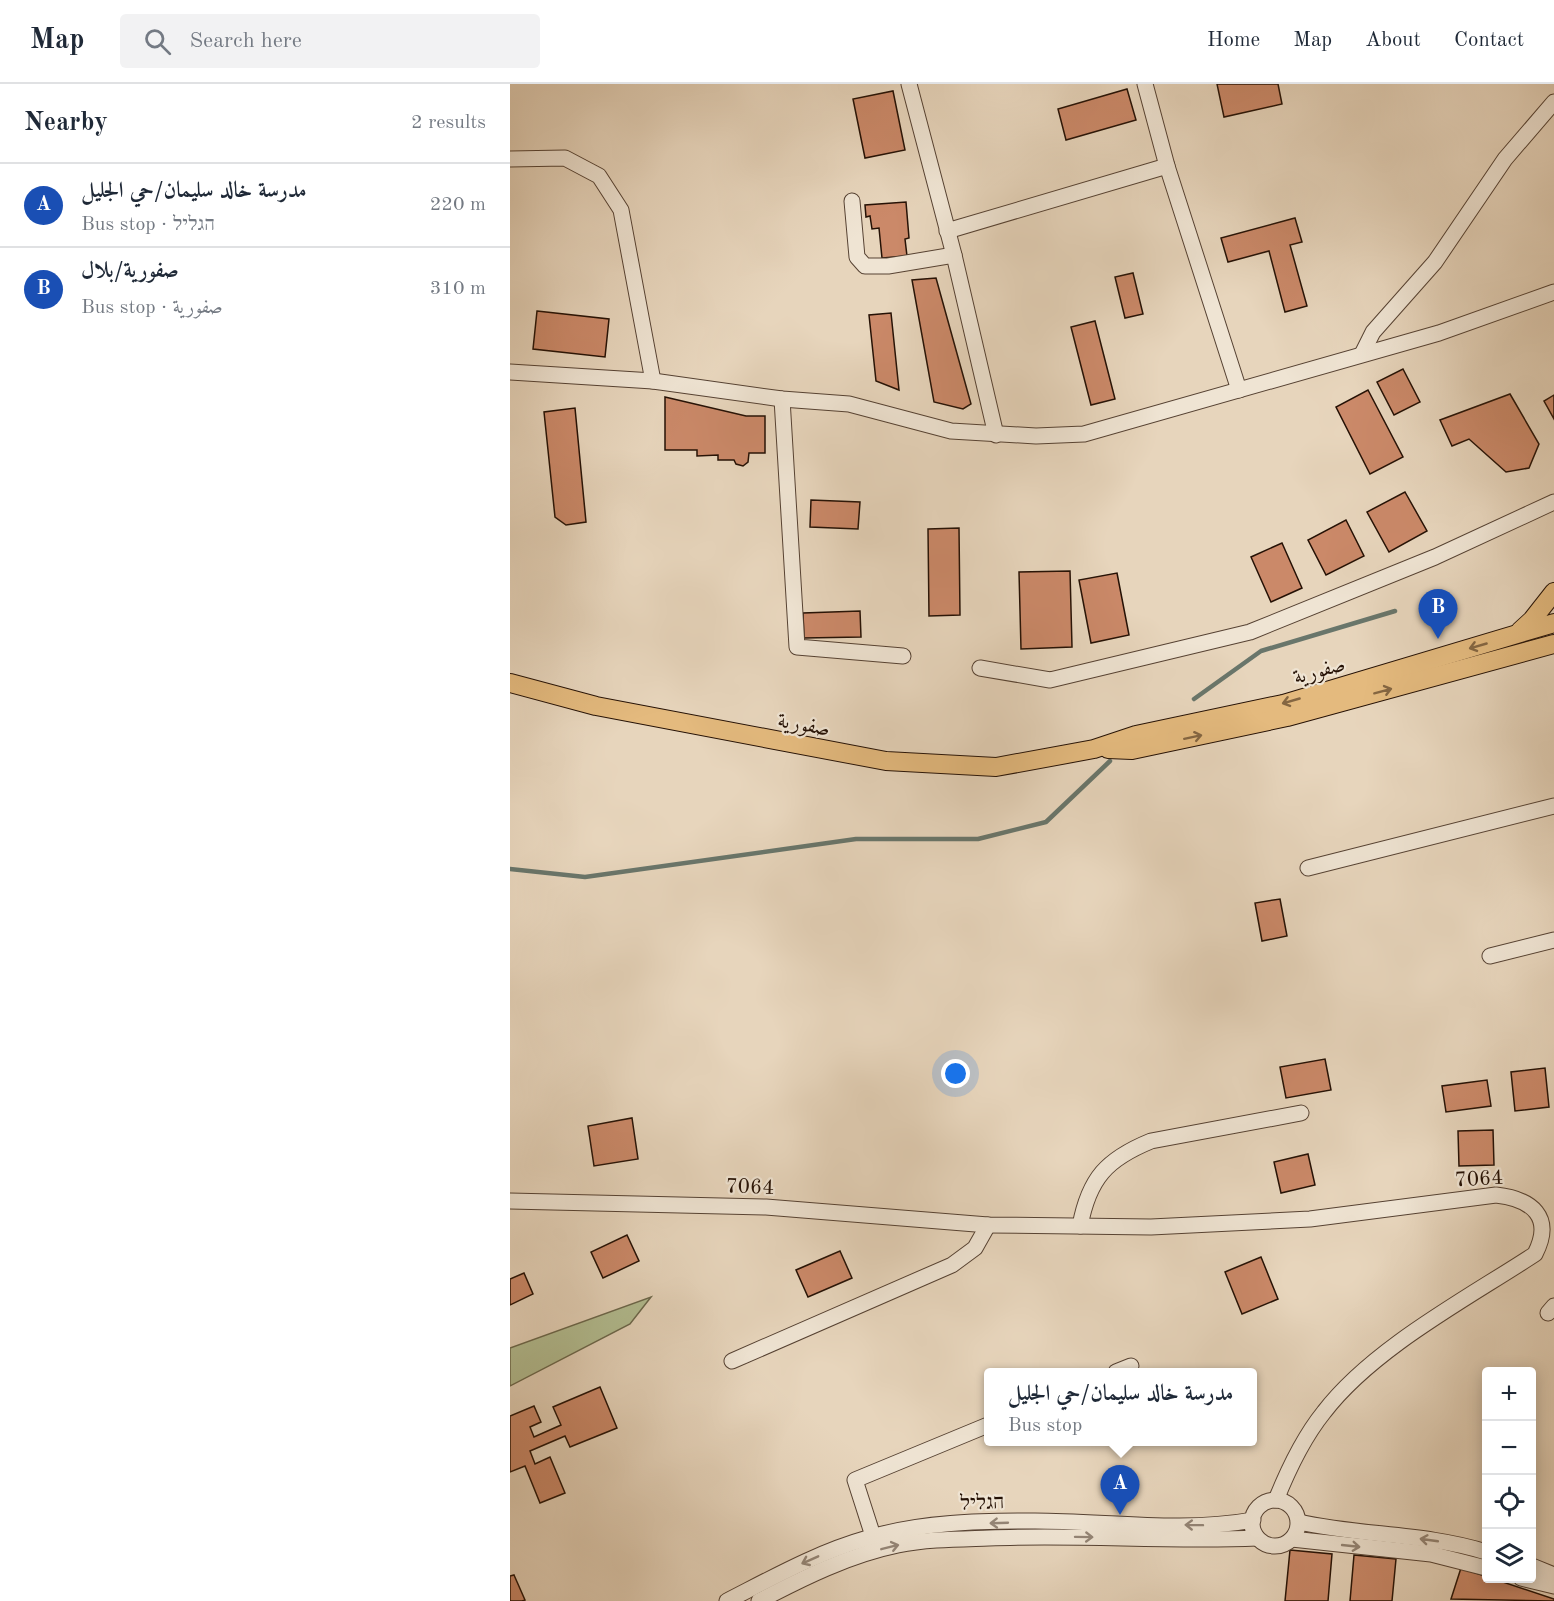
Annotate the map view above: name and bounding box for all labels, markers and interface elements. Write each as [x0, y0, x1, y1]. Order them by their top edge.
search box [120, 14, 540, 68]
icon: search [141, 25, 174, 58]
text: Map [30, 27, 84, 55]
text: Search here [189, 30, 302, 52]
text: Home [1207, 30, 1260, 51]
text: Map [1293, 30, 1332, 51]
text: About [1365, 30, 1421, 51]
text: Contact [1454, 30, 1524, 51]
text: Nearby [24, 110, 108, 136]
text: 2 results [411, 113, 486, 133]
text: مدرسة خالد سليمان/حي الجليل [81, 180, 307, 202]
text: A [36, 195, 51, 215]
text: 220 m [430, 195, 486, 215]
text: Bus stop · הגליל [81, 215, 215, 235]
text: صفورية/بلال [81, 260, 179, 282]
text: B [36, 279, 51, 299]
text: 310 m [430, 279, 486, 299]
text: Bus stop · صفورية [81, 298, 223, 318]
pin: B [1418, 590, 1458, 639]
one-way arrow [1469, 641, 1488, 652]
street label: صفورية [1291, 654, 1348, 690]
one-way arrow [1373, 685, 1392, 696]
one-way arrow [1282, 696, 1301, 707]
street label: صفورية [776, 711, 832, 741]
one-way arrow [1184, 730, 1203, 742]
your location [941, 1059, 970, 1088]
street label: 7064 [1454, 1168, 1504, 1191]
street label: 7064 [725, 1176, 775, 1199]
map controls [1482, 1367, 1536, 1583]
button: + [1482, 1367, 1536, 1421]
popup [984, 1368, 1257, 1446]
text: مدرسة خالد سليمان/حي الجليل [1008, 1383, 1233, 1405]
text: Bus stop [1008, 1416, 1082, 1436]
button: − [1482, 1421, 1536, 1475]
pin: A [1100, 1466, 1140, 1515]
button: locate [1482, 1475, 1536, 1529]
street label: הגליל [959, 1491, 1005, 1515]
one-way arrow [990, 1517, 1010, 1528]
one-way arrow [1185, 1519, 1205, 1531]
button: layers [1482, 1529, 1536, 1583]
one-way arrow [1074, 1531, 1094, 1543]
one-way arrow [1420, 1534, 1440, 1545]
one-way arrow [1340, 1540, 1360, 1551]
one-way arrow [880, 1541, 899, 1553]
one-way arrow [801, 1556, 819, 1567]

